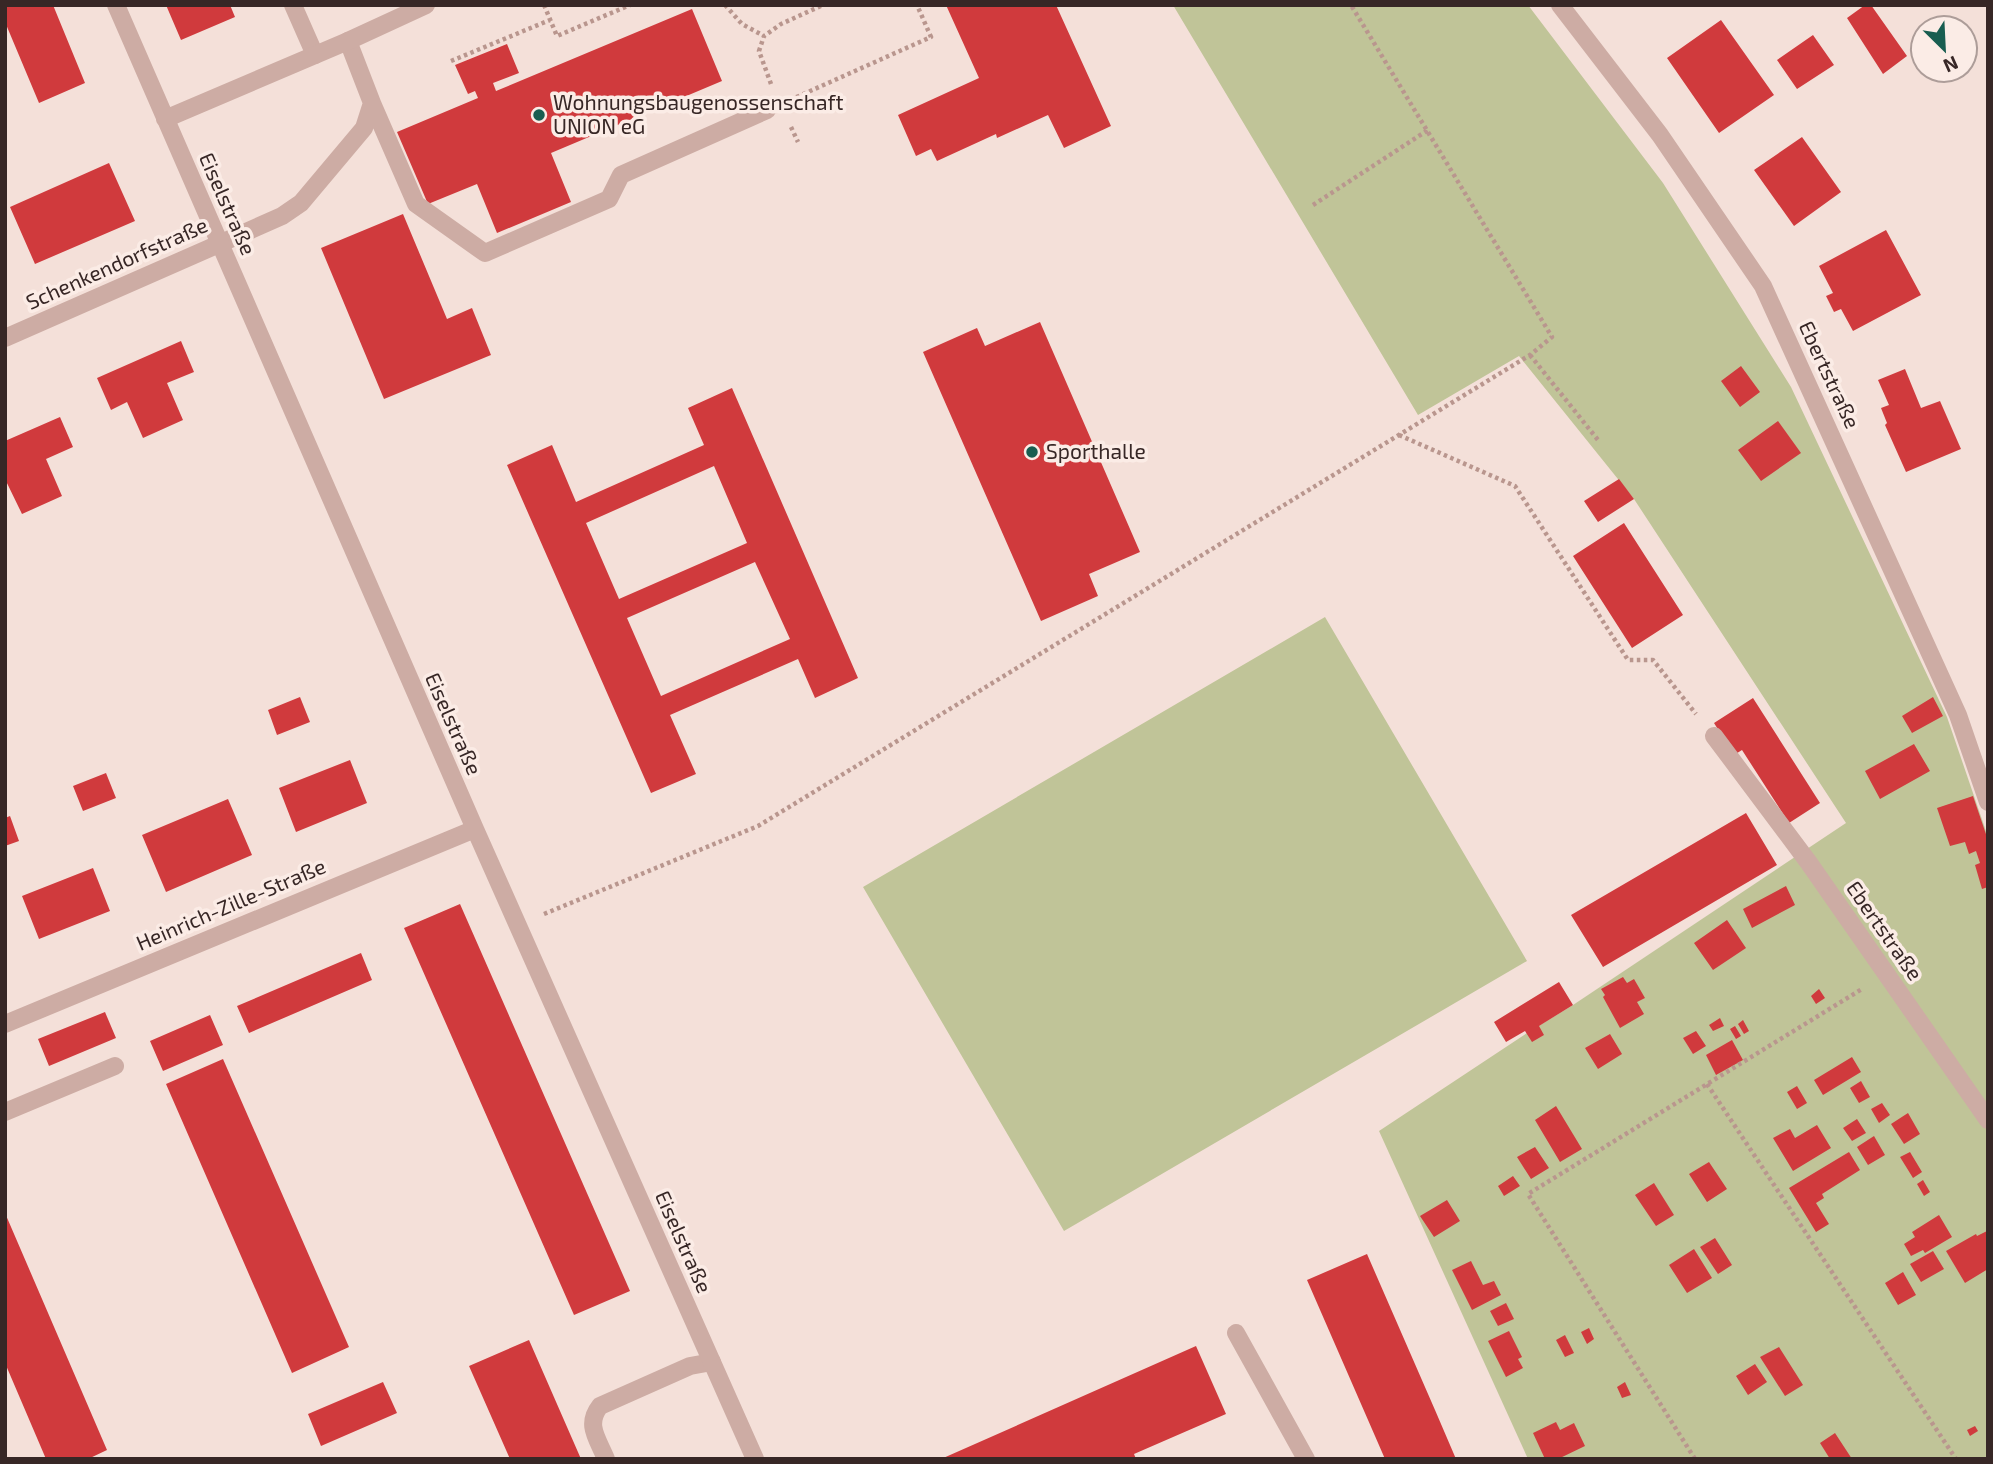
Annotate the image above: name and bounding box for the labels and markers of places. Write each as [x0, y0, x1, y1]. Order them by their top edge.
place label: Wohnungsbaugenossenschaft UNION eG [553, 89, 843, 138]
marker: Wohnungsbaugenossenschaft UNION eG [531, 107, 547, 123]
place label: Sporthalle [1046, 438, 1146, 463]
marker: Sporthalle [1024, 444, 1040, 460]

